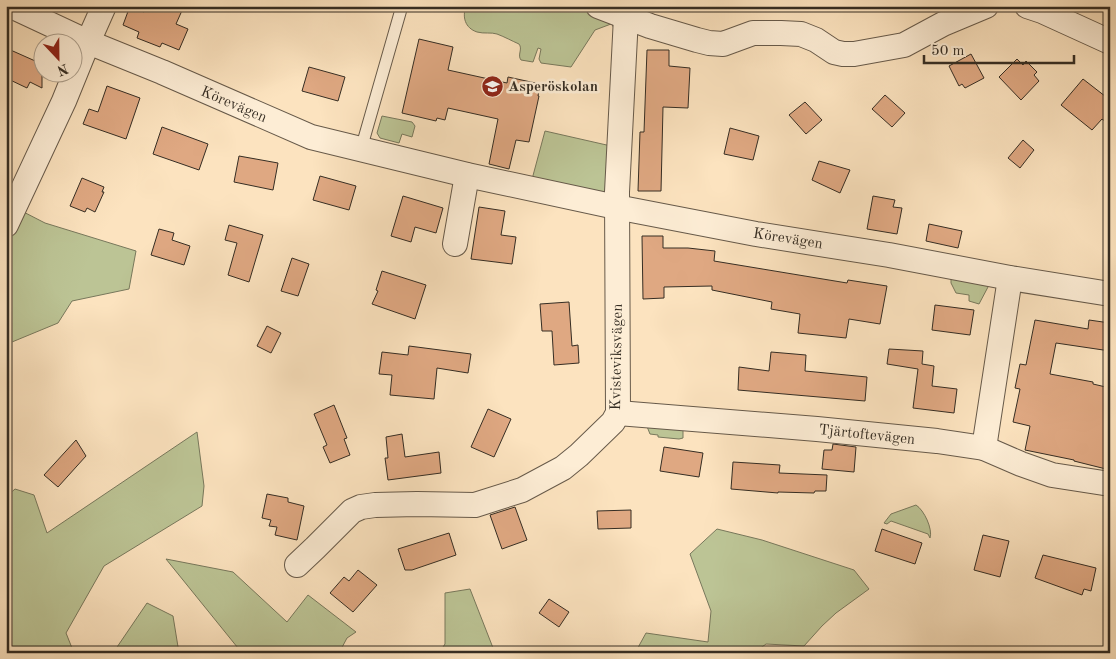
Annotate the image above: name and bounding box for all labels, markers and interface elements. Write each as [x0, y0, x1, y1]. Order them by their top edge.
north arrow [32, 32, 82, 82]
scale bar [924, 32, 1074, 64]
text: 50 m [931, 44, 965, 59]
text: N [55, 61, 70, 78]
school or university icon: Asperöskolan [480, 74, 504, 98]
place label: Asperöskolan [508, 80, 598, 95]
street label: Körevägen [198, 85, 269, 126]
street label: Körevägen [752, 227, 824, 252]
street label: Kvisteviksvägen [609, 304, 626, 411]
street label: Tjärtoftevägen [818, 423, 916, 448]

